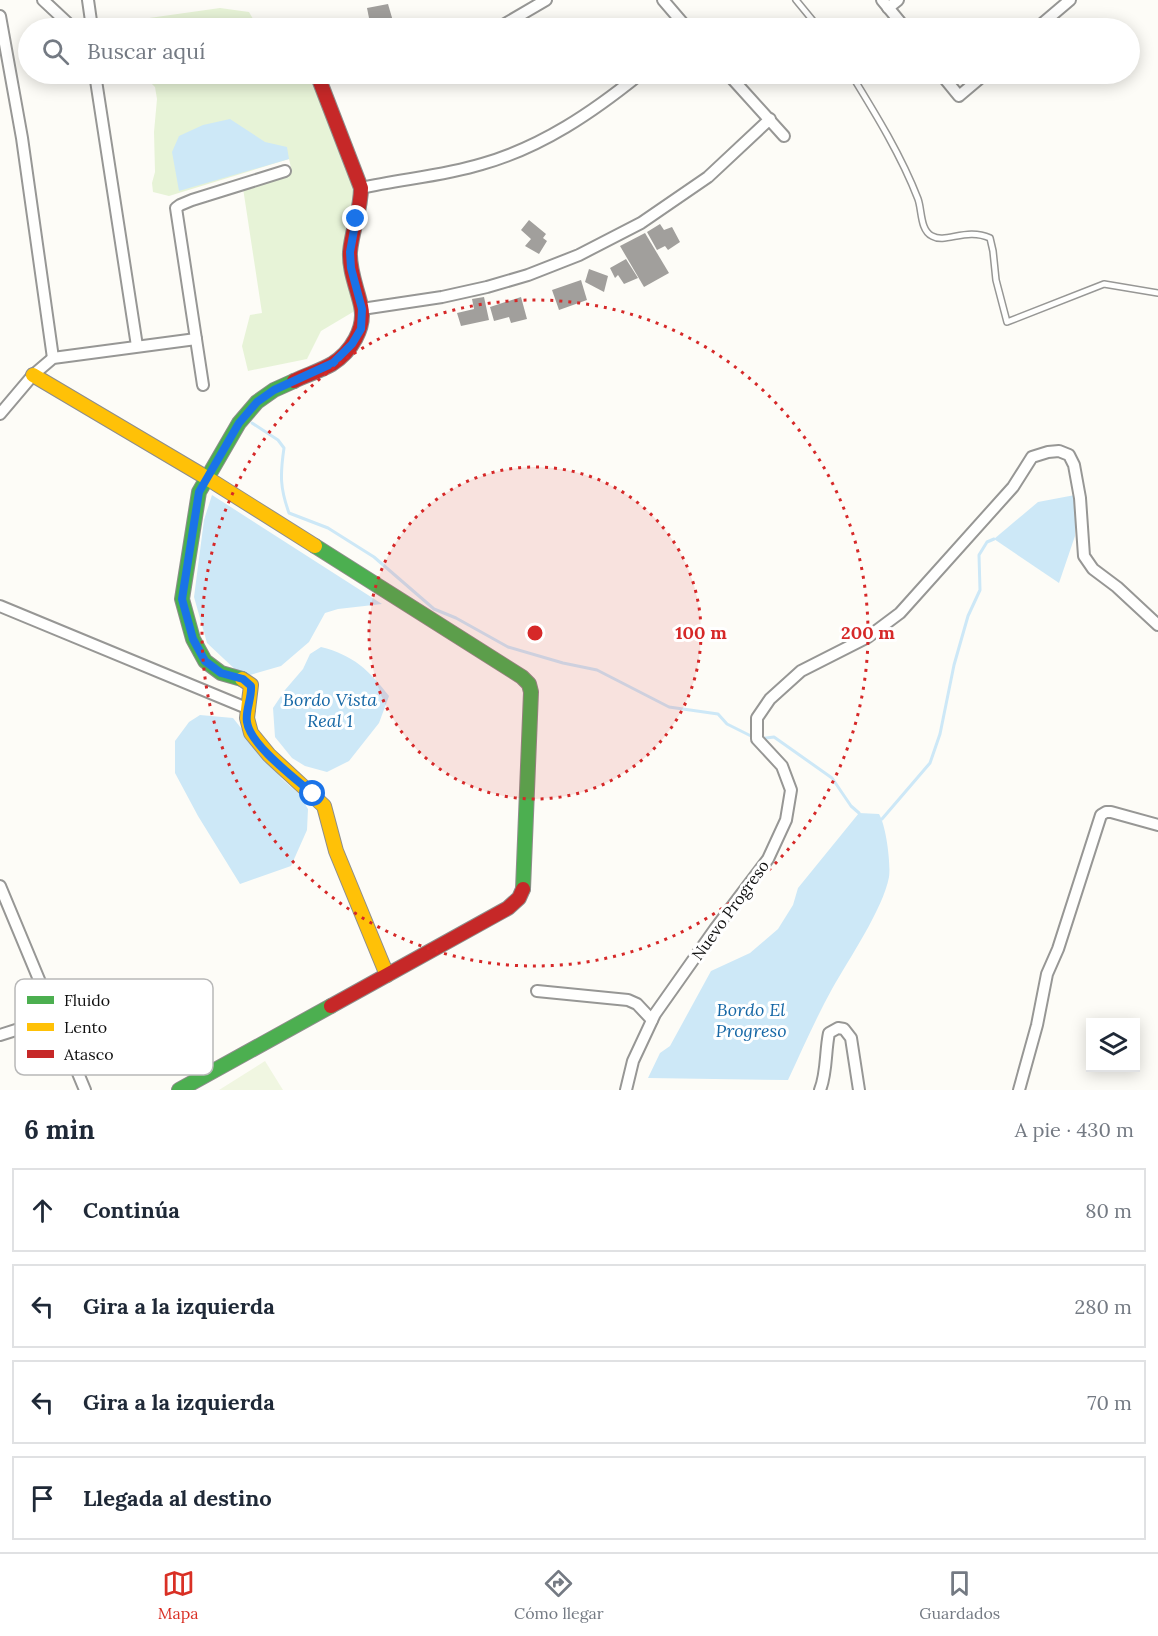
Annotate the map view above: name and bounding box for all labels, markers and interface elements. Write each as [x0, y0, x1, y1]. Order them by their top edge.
search box [18, 18, 1140, 84]
icon: search [39, 35, 72, 68]
text: Buscar aquí [87, 37, 205, 65]
route end [342, 205, 368, 231]
text: 100 m [675, 621, 727, 644]
text: 200 m [841, 621, 895, 644]
centre of rings [525, 623, 545, 643]
water label: Bordo Vista Real 1 [283, 688, 377, 732]
route start [299, 780, 325, 806]
street label: Nuevo Progreso [687, 856, 773, 964]
legend [15, 979, 213, 1075]
text: Fluido [64, 990, 110, 1010]
water label: Bordo El Progreso [715, 998, 787, 1042]
text: Lento [64, 1017, 107, 1037]
map controls [1086, 1018, 1140, 1072]
button: layers [1086, 1018, 1140, 1072]
text: Atasco [63, 1044, 114, 1064]
text: 6 min [24, 1113, 95, 1146]
text: A pie · 430 m [1015, 1117, 1134, 1142]
icon: ahead [26, 1194, 59, 1227]
text: Continúa [83, 1196, 180, 1224]
text: 80 m [1085, 1198, 1132, 1223]
icon: left [26, 1290, 59, 1323]
text: Gira a la izquierda [83, 1292, 275, 1320]
text: 280 m [1074, 1294, 1132, 1319]
icon: left [26, 1386, 59, 1419]
text: Gira a la izquierda [83, 1388, 275, 1416]
text: 70 m [1087, 1390, 1132, 1415]
icon: arrive [26, 1482, 59, 1515]
text: Llegada al destino [83, 1484, 272, 1512]
tab: Mapa [158, 1567, 199, 1623]
tab: Cómo llegar [514, 1567, 604, 1623]
tab: Guardados [919, 1567, 1000, 1623]

